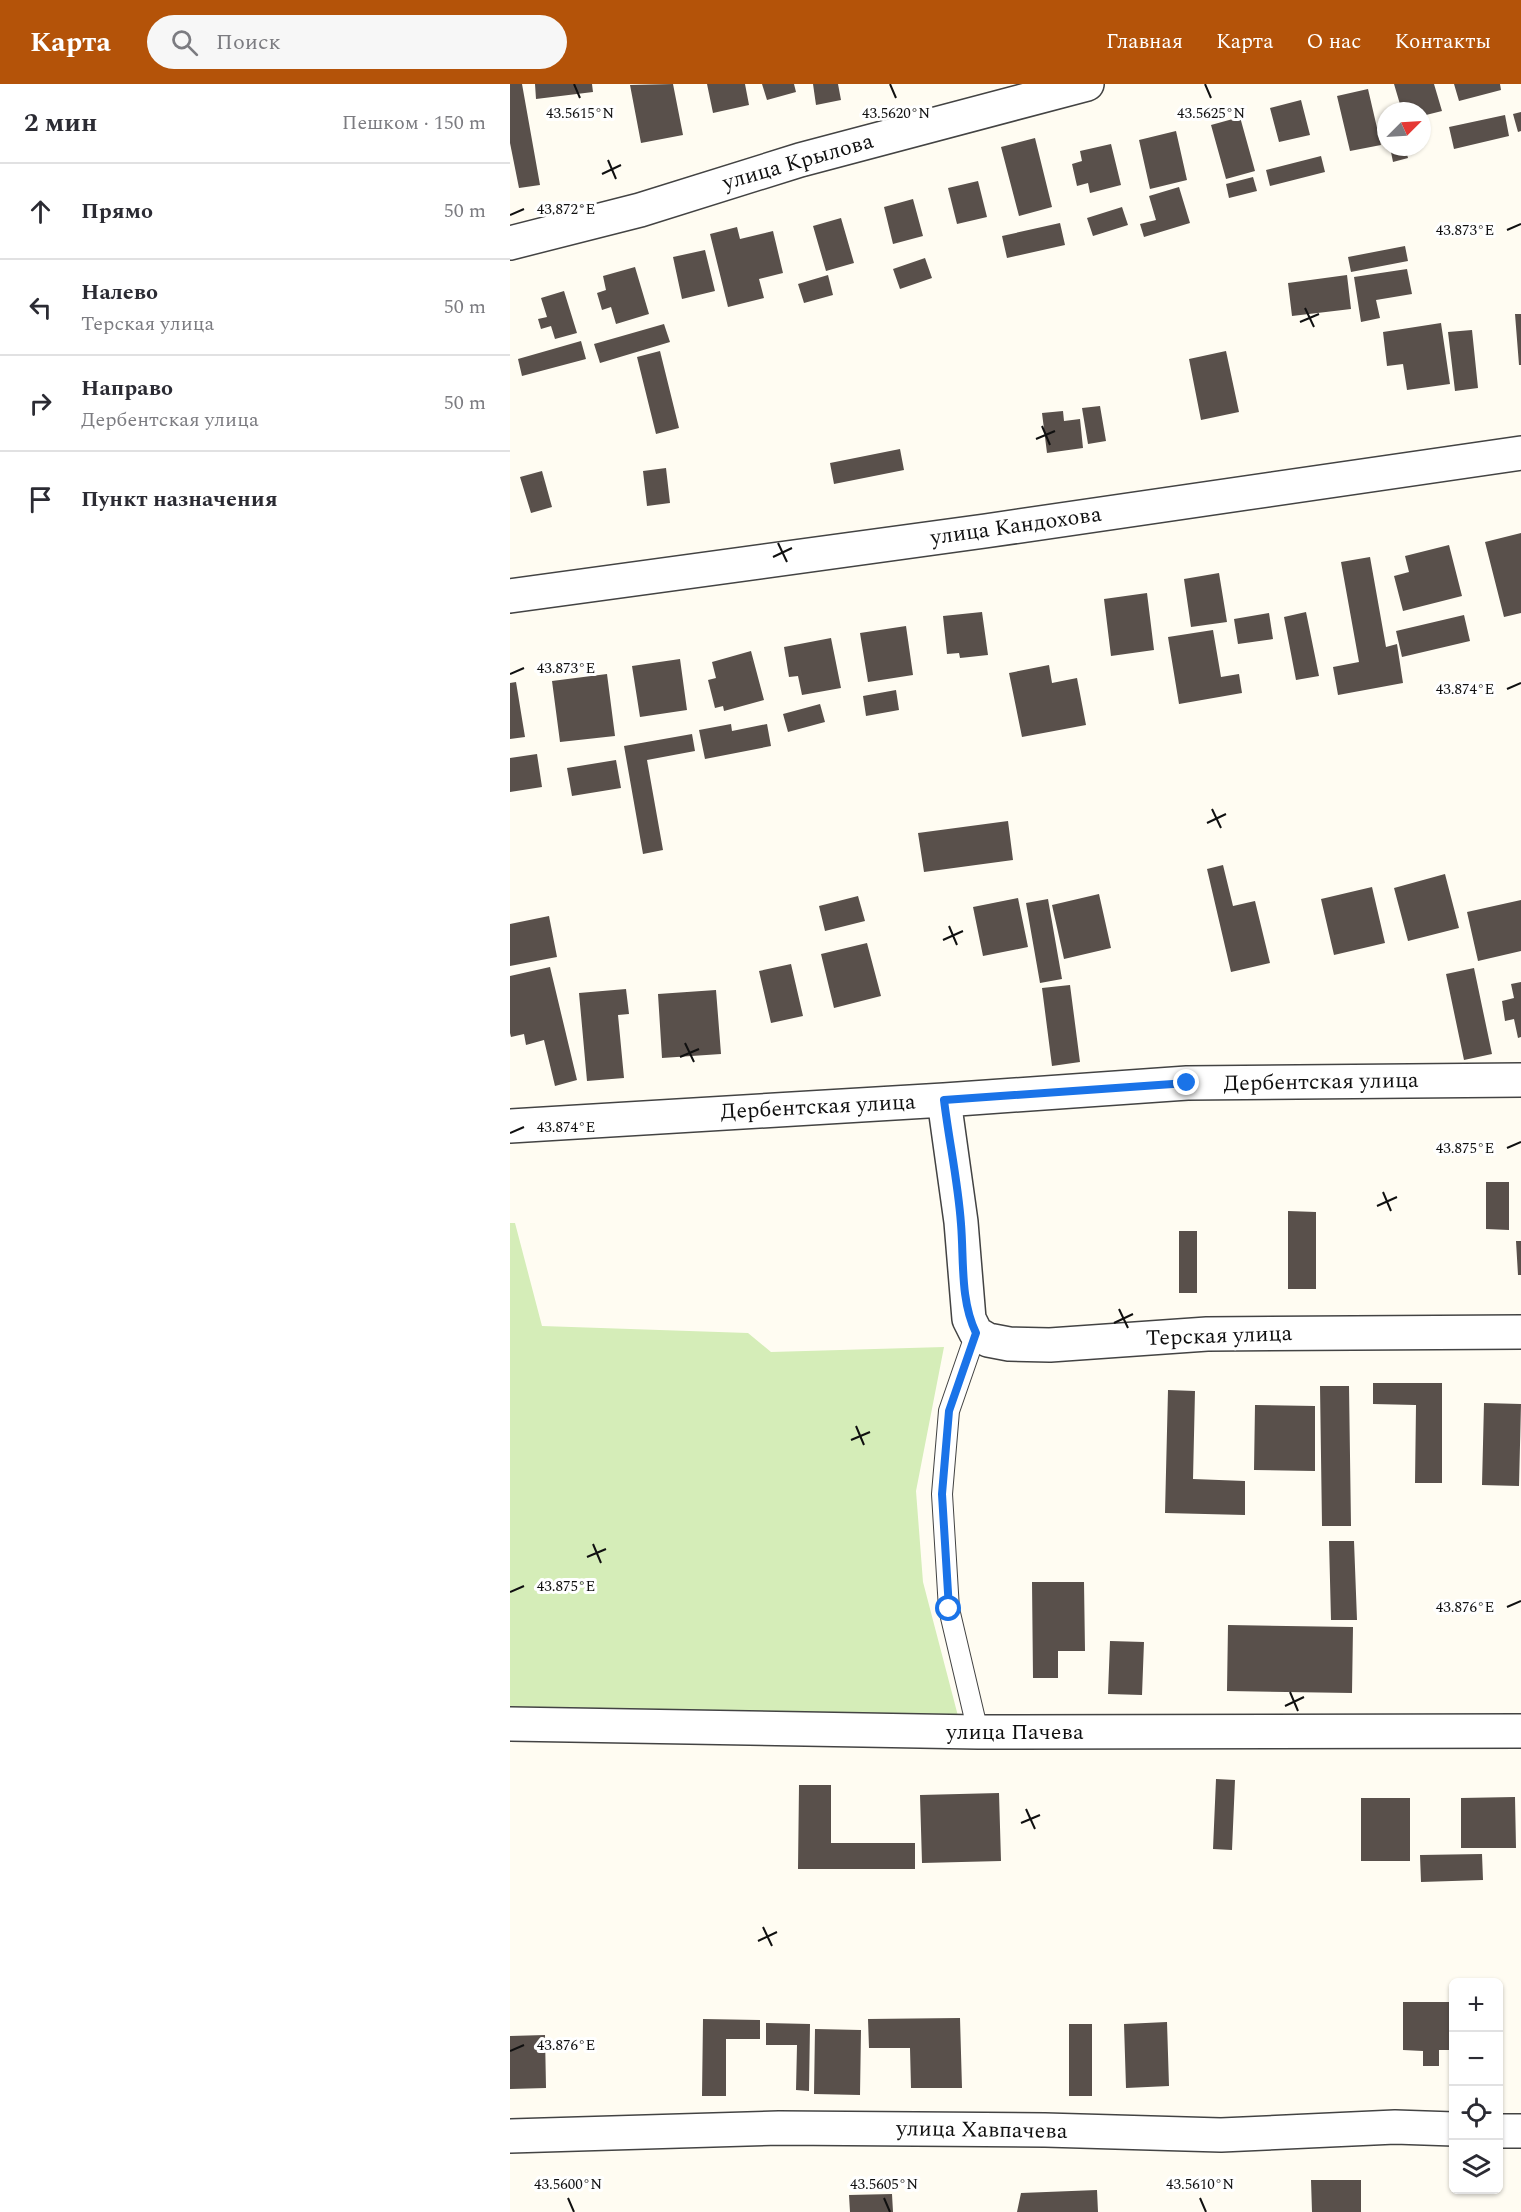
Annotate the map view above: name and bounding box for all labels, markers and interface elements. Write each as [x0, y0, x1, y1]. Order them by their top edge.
search box [147, 15, 567, 69]
text: Карта [30, 21, 111, 64]
icon: search [168, 26, 201, 59]
text: Поиск [216, 26, 281, 59]
text: Главная [1106, 26, 1183, 58]
text: Карта [1216, 26, 1273, 58]
text: О нас [1306, 26, 1361, 58]
text: Контакты [1394, 26, 1491, 58]
text: 43.5615°N [546, 102, 614, 125]
text: 43.5620°N [862, 102, 930, 125]
text: 43.5625°N [1177, 102, 1245, 125]
north arrow [1377, 102, 1431, 156]
text: 2 мин [24, 103, 97, 143]
text: Пешком · 150 m [342, 108, 486, 138]
street label: улица Крылова [718, 125, 877, 200]
icon: ahead [24, 195, 57, 228]
text: Прямо [81, 195, 153, 228]
text: 50 m [444, 196, 486, 226]
text: 43.872°E [537, 198, 595, 221]
text: 43.873°E [1436, 219, 1494, 242]
text: Налево [81, 276, 158, 309]
icon: left [24, 291, 57, 324]
text: 50 m [444, 292, 486, 322]
text: Терская улица [81, 309, 214, 339]
text: Направо [81, 372, 173, 405]
icon: right [24, 387, 57, 420]
text: 50 m [444, 388, 486, 418]
text: Дербентская улица [81, 405, 259, 435]
icon: arrive [24, 483, 57, 516]
text: Пункт назначения [81, 483, 278, 516]
street label: улица Кандохова [927, 498, 1104, 554]
text: 43.873°E [537, 657, 595, 680]
text: 43.874°E [1436, 678, 1494, 701]
street label: Дербентская улица [1223, 1064, 1419, 1100]
route end [1173, 1069, 1199, 1095]
street label: Дербентская улица [720, 1085, 917, 1129]
text: 43.874°E [537, 1116, 595, 1139]
text: 43.875°E [1436, 1137, 1494, 1160]
street label: Терская улица [1145, 1317, 1293, 1355]
text: 43.875°E [537, 1575, 595, 1598]
route start [935, 1595, 961, 1621]
text: 43.876°E [1436, 1596, 1494, 1619]
street label: улица Пачева [945, 1716, 1084, 1749]
map controls [1449, 1978, 1503, 2194]
button: + [1449, 1978, 1503, 2032]
button: − [1449, 2032, 1503, 2086]
text: 43.876°E [537, 2034, 595, 2057]
button: locate [1449, 2086, 1503, 2140]
street label: улица Хавпачева [895, 2112, 1068, 2148]
button: layers [1449, 2140, 1503, 2194]
text: 43.5600°N [534, 2173, 602, 2196]
text: 43.5605°N [850, 2173, 918, 2196]
text: 43.5610°N [1166, 2173, 1234, 2196]

